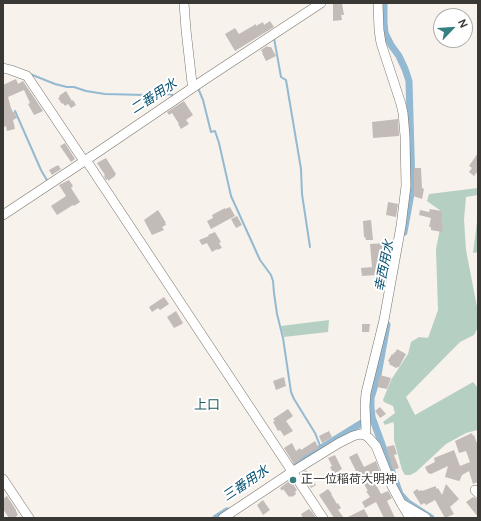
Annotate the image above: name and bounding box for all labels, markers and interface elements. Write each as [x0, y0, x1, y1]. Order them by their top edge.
north arrow [433, 8, 473, 48]
text: N [455, 17, 471, 30]
water label: 二番用水 [128, 76, 180, 118]
water label: 幸西用水 [372, 239, 398, 293]
district label: 上口 [194, 398, 220, 414]
water label: 三番用水 [220, 463, 272, 505]
place label: 正一位稲荷大明神 [301, 473, 397, 487]
marker: 正一位稲荷大明神 [288, 475, 298, 485]

